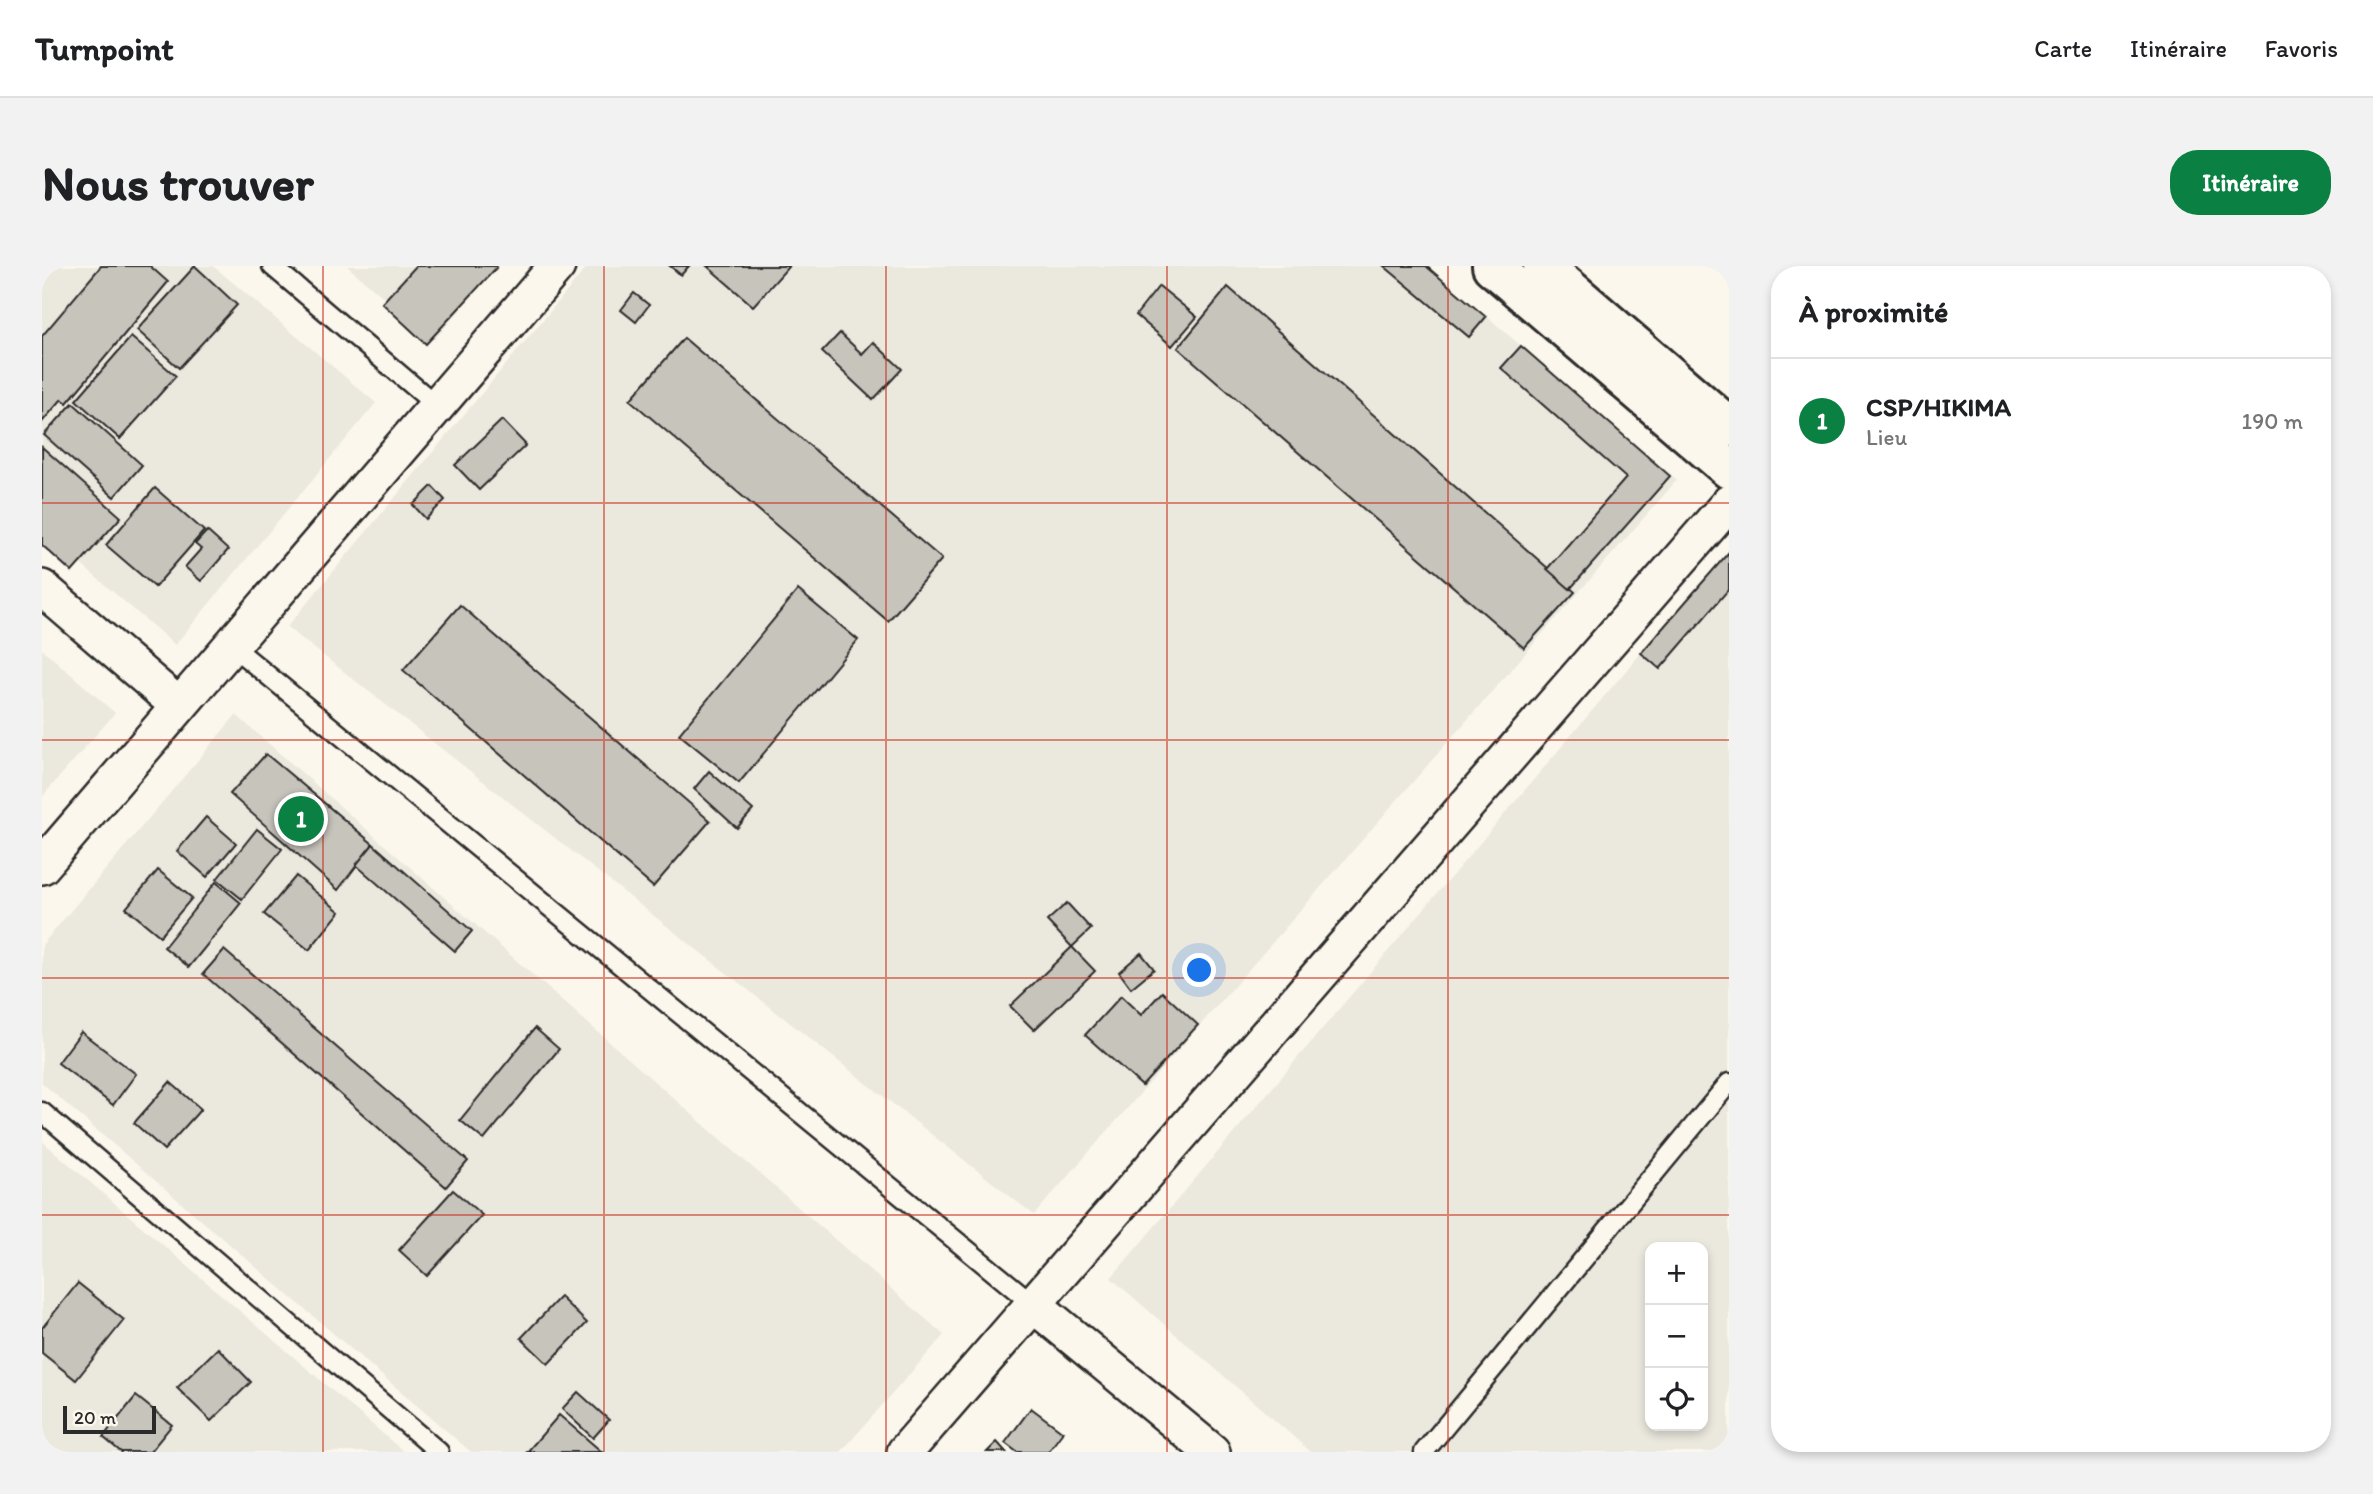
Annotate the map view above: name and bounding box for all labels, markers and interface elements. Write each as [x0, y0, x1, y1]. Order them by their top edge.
text: Turnpoint [35, 29, 174, 68]
text: Carte [2034, 34, 2092, 63]
text: Itinéraire [2130, 34, 2227, 63]
text: Favoris [2265, 34, 2338, 63]
button: Itinéraire [2170, 150, 2331, 215]
text: Nous trouver [42, 153, 314, 212]
text: À proximité [1799, 293, 1948, 330]
text: CSP/HIKIMA [1866, 391, 2011, 423]
text: 1 [1817, 407, 1827, 435]
text: 190 m [2242, 407, 2303, 435]
text: Lieu [1866, 423, 1907, 451]
pin: 1 [278, 793, 324, 845]
your location [1182, 953, 1216, 987]
map controls [1645, 1242, 1708, 1431]
button: + [1645, 1242, 1708, 1305]
button: − [1645, 1305, 1708, 1368]
button: locate [1645, 1368, 1708, 1431]
scale bar [63, 1403, 156, 1435]
text: 20 m [74, 1406, 116, 1429]

